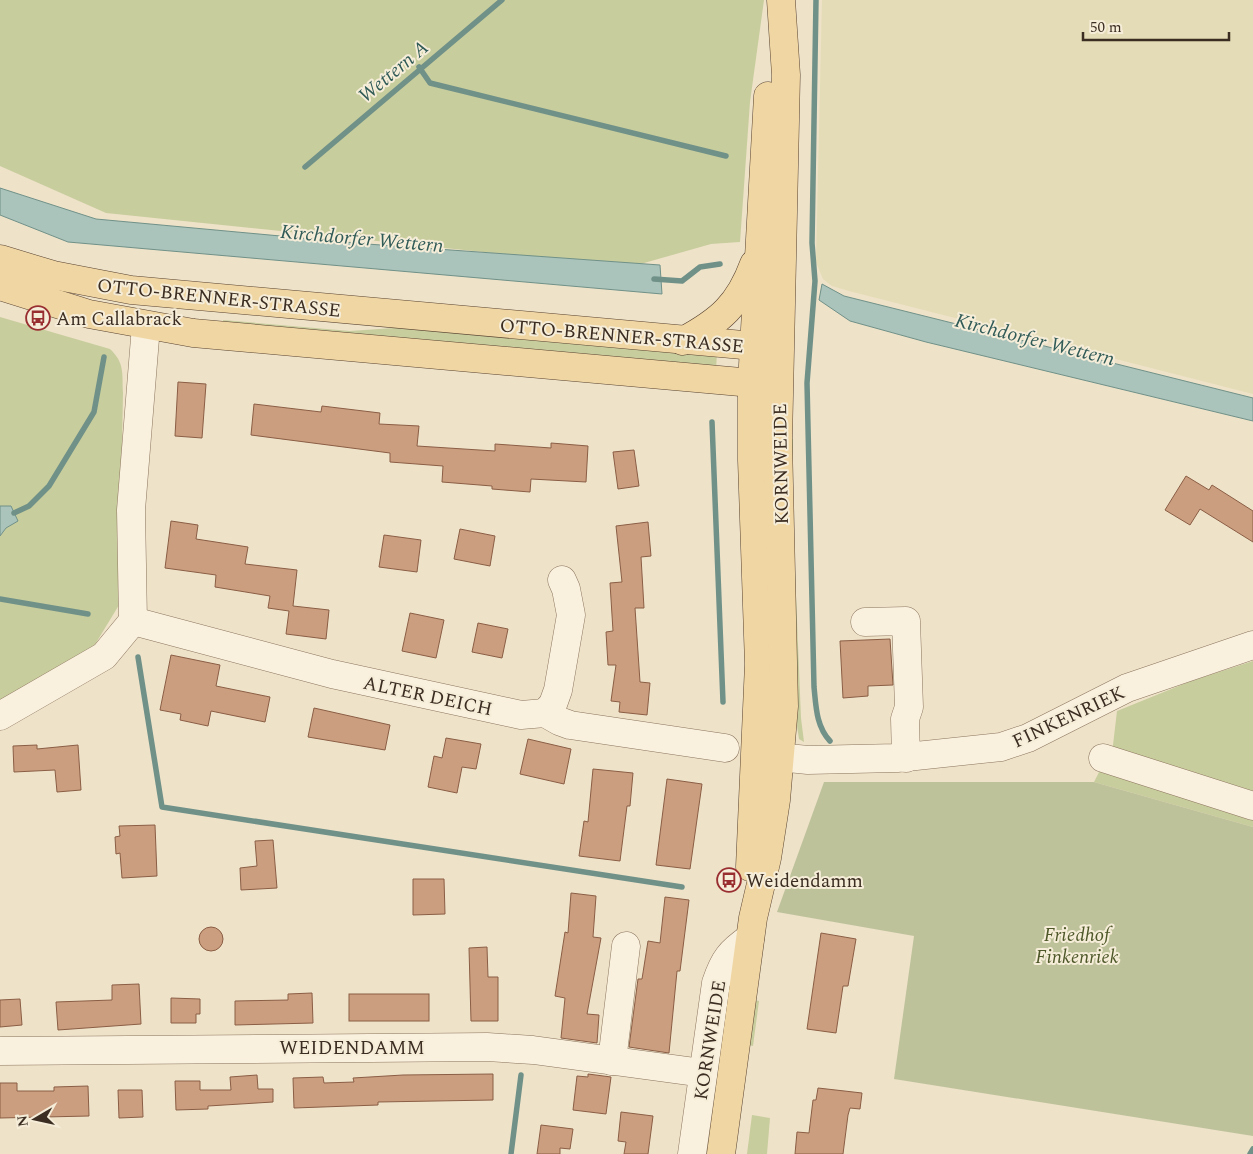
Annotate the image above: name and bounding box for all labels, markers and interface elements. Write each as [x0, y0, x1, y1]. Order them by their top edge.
scale bar [1083, 10, 1229, 42]
text: 50 m [1090, 16, 1122, 39]
water label: Wettern A [352, 33, 436, 111]
water label: Kirchdorfer Wettern [279, 217, 445, 261]
street label: OTTO-BRENNER-STRASSE [95, 271, 342, 326]
bus stop icon: Am Callabrack [25, 305, 51, 331]
place label: Am Callabrack [56, 305, 182, 334]
water label: Kirchdorfer Wettern [952, 306, 1118, 374]
street label: OTTO-BRENNER-STRASSE [499, 311, 745, 362]
street label: KORNWEIDE [766, 403, 797, 525]
street label: ALTER DEICH [360, 669, 495, 724]
street label: FINKENRIEK [1008, 678, 1130, 756]
bus stop icon: Weidendamm [716, 867, 742, 893]
place label: Weidendamm [746, 867, 863, 896]
park label: Friedhof Finkenriek [1035, 921, 1119, 972]
street label: KORNWEIDE [687, 978, 734, 1102]
street label: WEIDENDAMM [279, 1034, 425, 1063]
north arrow [10, 1094, 60, 1144]
text: N [11, 1114, 34, 1128]

